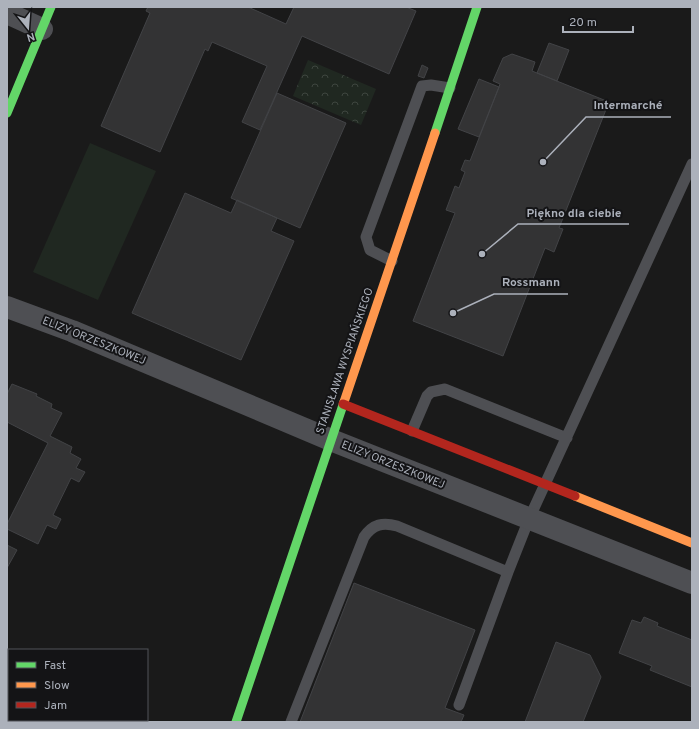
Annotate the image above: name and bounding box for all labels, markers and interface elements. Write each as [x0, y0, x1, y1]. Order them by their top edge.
north arrow [8, 8, 48, 48]
scale bar [563, 8, 633, 34]
text: 20 m [569, 15, 597, 31]
text: N [25, 29, 36, 44]
callout: Intermarché [586, 93, 671, 117]
text: Intermarché [594, 98, 663, 114]
callout: Piękno dla ciebie [518, 200, 629, 224]
text: Piękno dla ciebie [526, 206, 622, 222]
callout: Rossmann [494, 270, 568, 294]
text: Rossmann [502, 275, 560, 291]
street label: STANISŁAWA WYSPIAŃSKIEGO [312, 286, 377, 436]
street label: ELIZY ORZESZKOWEJ [40, 314, 148, 368]
street label: ELIZY ORZESZKOWEJ [339, 438, 447, 492]
legend [8, 649, 148, 721]
text: Fast [44, 658, 66, 674]
text: Slow [44, 678, 70, 694]
text: Jam [44, 698, 67, 714]

